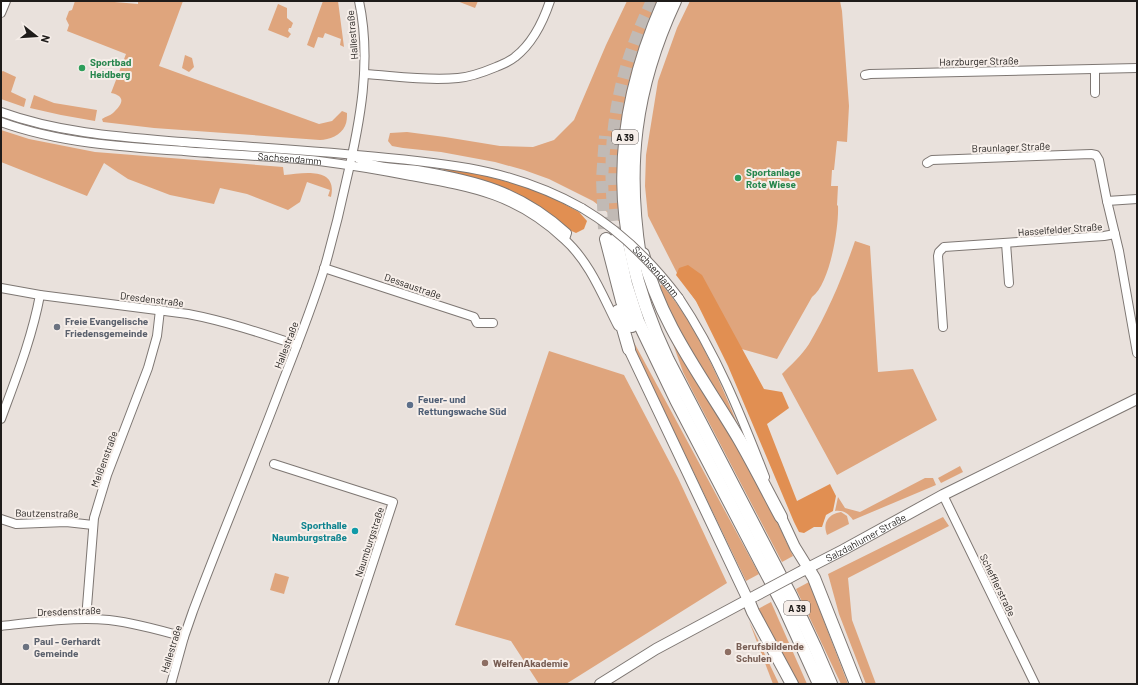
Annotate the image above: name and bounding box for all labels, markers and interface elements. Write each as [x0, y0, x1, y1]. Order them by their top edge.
street label: Hallestraße [344, 10, 360, 60]
north arrow [16, 16, 56, 56]
text: N [39, 34, 53, 44]
street label: Harzburger Straße [939, 54, 1019, 68]
place label: Sportbad Heidberg [90, 56, 132, 80]
marker: Sportbad Heidberg [77, 63, 87, 73]
road number: A 39 [612, 130, 638, 144]
street label: Braunlager Straße [972, 140, 1050, 154]
street label: Sachsendamm [257, 150, 322, 167]
place label: Sportanlage Rote Wiese [746, 166, 801, 190]
marker: Sportanlage Rote Wiese [733, 173, 743, 183]
street label: Hasselfelder Straße [1017, 220, 1103, 238]
street label: Sachsendamm [630, 243, 682, 299]
street label: Dessaustraße [383, 271, 443, 301]
street label: Dresdenstraße [119, 289, 185, 309]
place label: Freie Evangelische Friedensgemeinde [65, 315, 149, 339]
street label: Hallestraße [272, 320, 300, 370]
marker: Freie Evangelische Friedensgemeinde [52, 322, 62, 332]
place label: Feuer- und Rettungswache Süd [418, 393, 507, 417]
marker: Feuer- und Rettungswache Süd [405, 400, 415, 410]
street label: Meißenstraße [88, 429, 120, 489]
street label: Naumburgstraße [352, 505, 386, 579]
street label: Bautzenstraße [15, 506, 79, 520]
street label: Salzdahlumer Straße [823, 511, 908, 564]
place label: Sporthalle Naumburgstraße [272, 519, 348, 543]
marker: Sporthalle Naumburgstraße [350, 526, 360, 536]
street label: Schefflerstraße [978, 552, 1018, 618]
road number: A 39 [784, 601, 810, 615]
street label: Dresdenstraße [37, 604, 101, 618]
street label: Hallestraße [158, 624, 184, 674]
place label: Paul - Gerhardt Gemeinde [34, 635, 101, 659]
place label: Berufsbildende Schulen [736, 640, 805, 664]
marker: Paul - Gerhardt Gemeinde [21, 642, 31, 652]
marker: Berufsbildende Schulen [723, 647, 733, 657]
place label: WelfenAkademie [493, 657, 569, 669]
marker: WelfenAkademie [480, 658, 490, 668]

